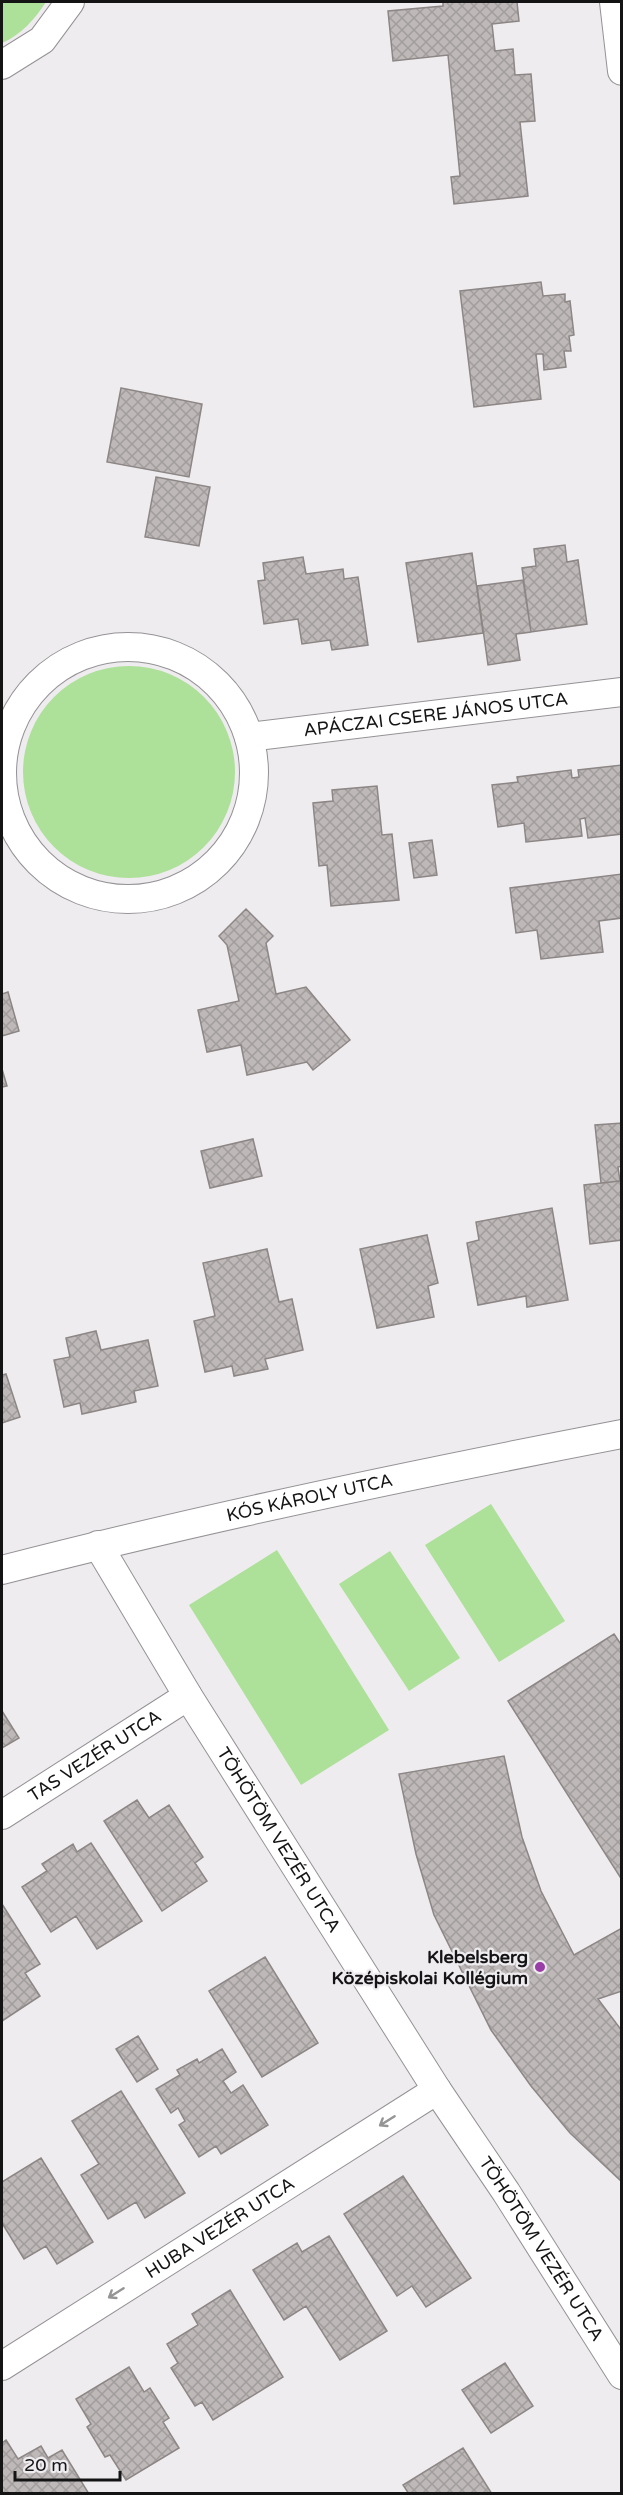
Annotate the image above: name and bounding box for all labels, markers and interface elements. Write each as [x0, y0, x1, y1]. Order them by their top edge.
street label: APÁCZAI CSERE JÁNOS UTCA [302, 688, 569, 741]
street label: KÓS KÁROLY UTCA [224, 1469, 395, 1526]
street label: TAS VEZÉR UTCA [24, 1705, 165, 1806]
street label: TÖHÖTÖM VEZÉR UTCA [212, 1743, 346, 1937]
place label: Klebelsberg Középiskolai Kollégium [332, 1946, 528, 1989]
marker: Klebelsberg Középiskolai Kollégium [533, 1960, 547, 1974]
one-way arrow [379, 2115, 396, 2127]
street label: TÖHÖTÖM VEZÉR UTCA [474, 2152, 609, 2345]
street label: HUBA VEZÉR UTCA [141, 2172, 299, 2283]
one-way arrow [108, 2287, 125, 2299]
scale bar [15, 2444, 120, 2482]
text: 20 m [24, 2454, 68, 2476]

